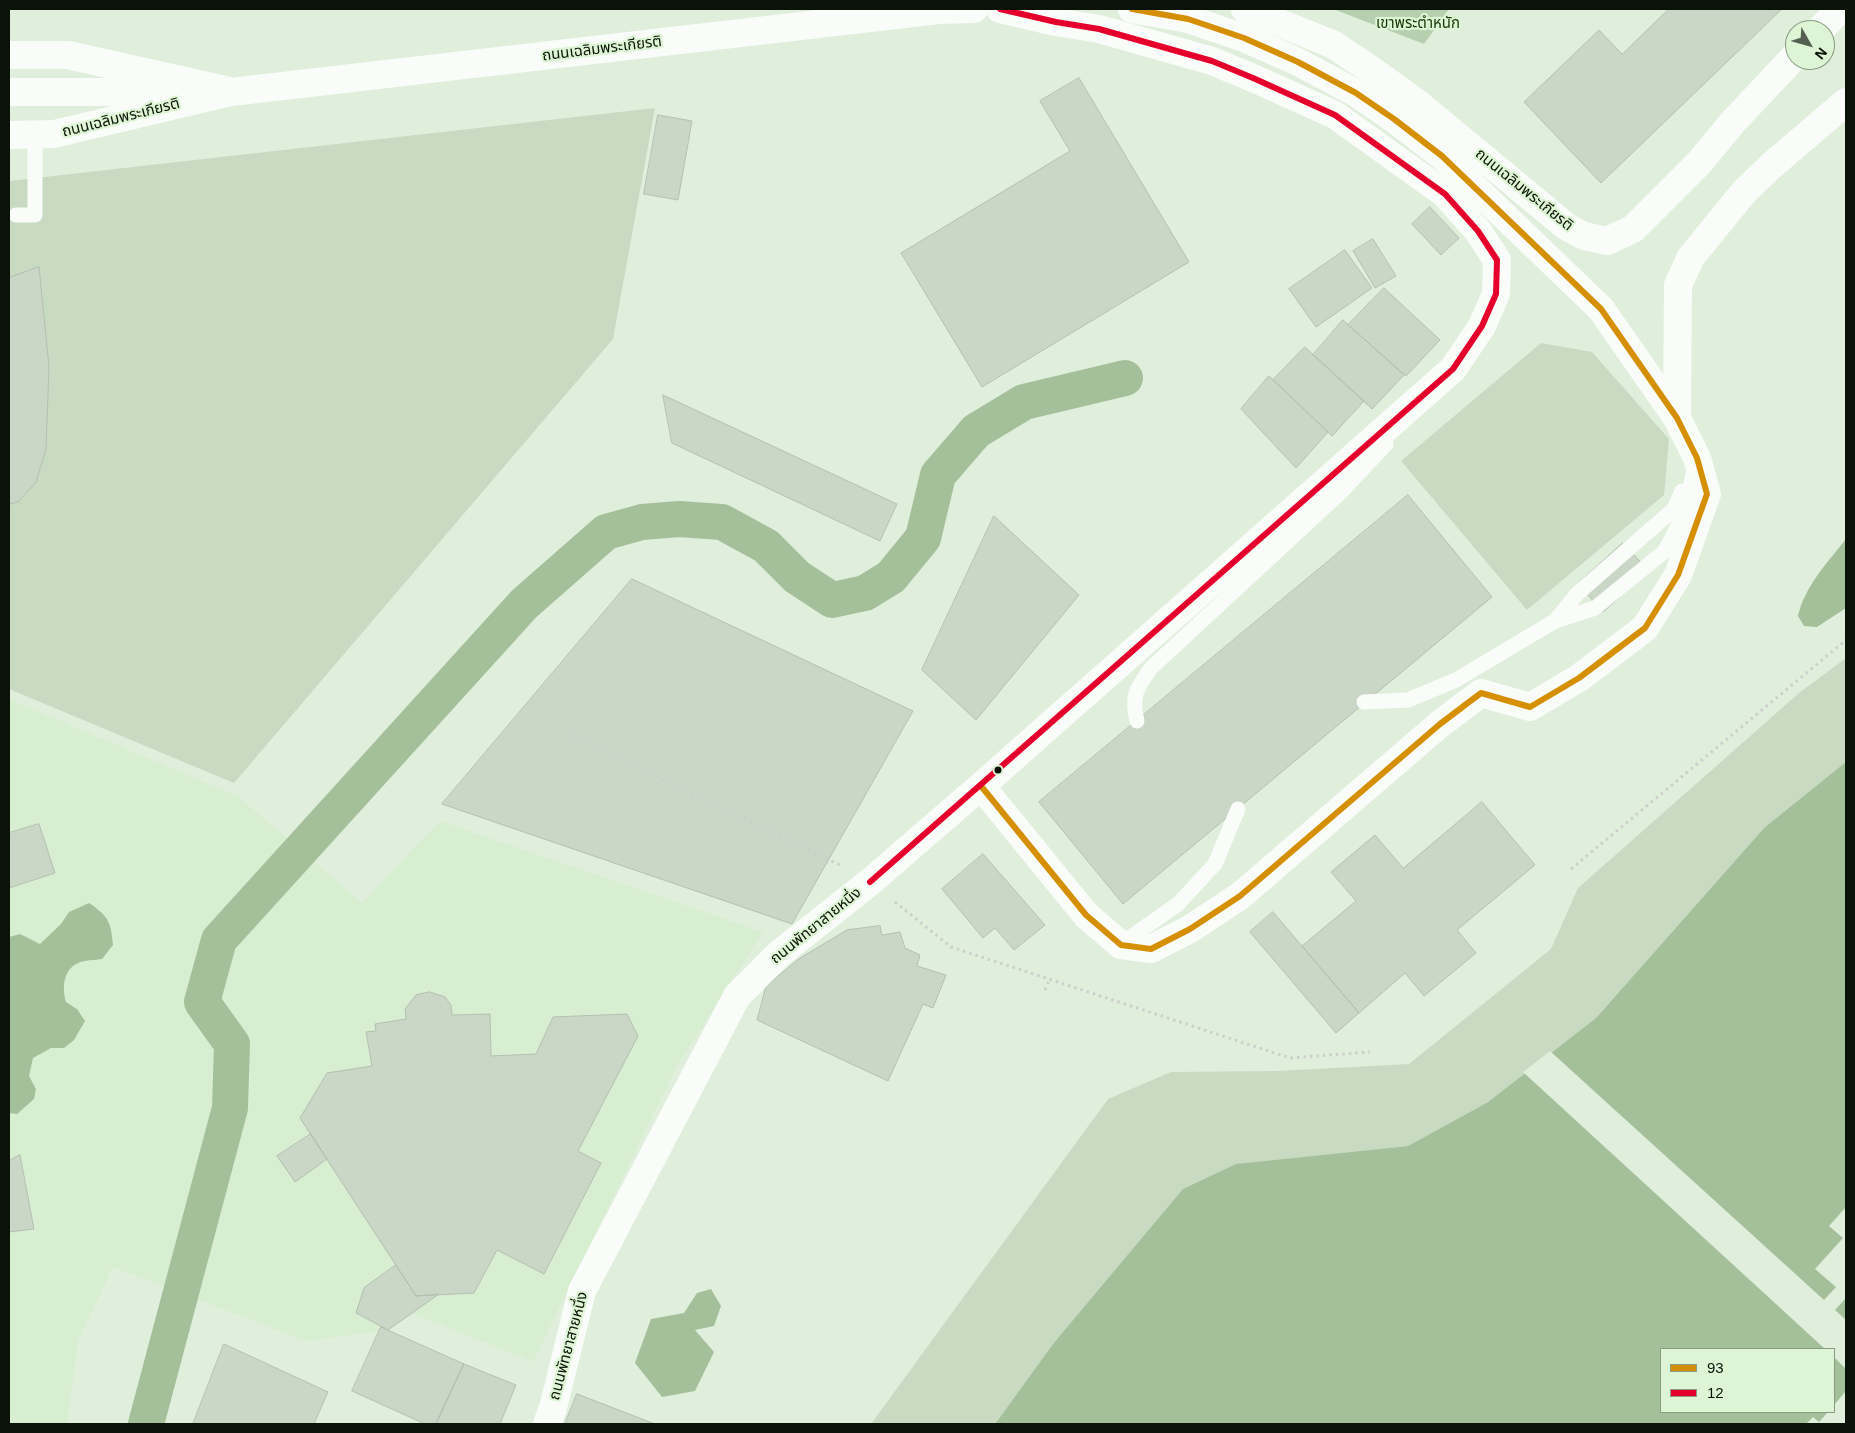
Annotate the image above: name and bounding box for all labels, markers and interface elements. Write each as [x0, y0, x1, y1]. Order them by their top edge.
park label: เขาพระตำหนัก [1376, 15, 1460, 33]
north arrow [1785, 20, 1835, 70]
street label: ถนนเฉลิมพระเกียรติ [541, 33, 663, 65]
text: N [1812, 45, 1830, 63]
street label: ถนนเฉลิมพระเกียรติ [60, 95, 182, 141]
street label: ถนนเฉลิมพระเกียรติ [1472, 145, 1576, 235]
unlabelled marker [993, 765, 1003, 775]
street label: ถนนพัทยาสายหนึ่ง [767, 884, 865, 968]
street label: ถนนพัทยาสายหนึ่ง [546, 1290, 592, 1402]
legend [1660, 1348, 1835, 1413]
text: 93 [1707, 1359, 1724, 1376]
text: 12 [1707, 1384, 1724, 1401]

